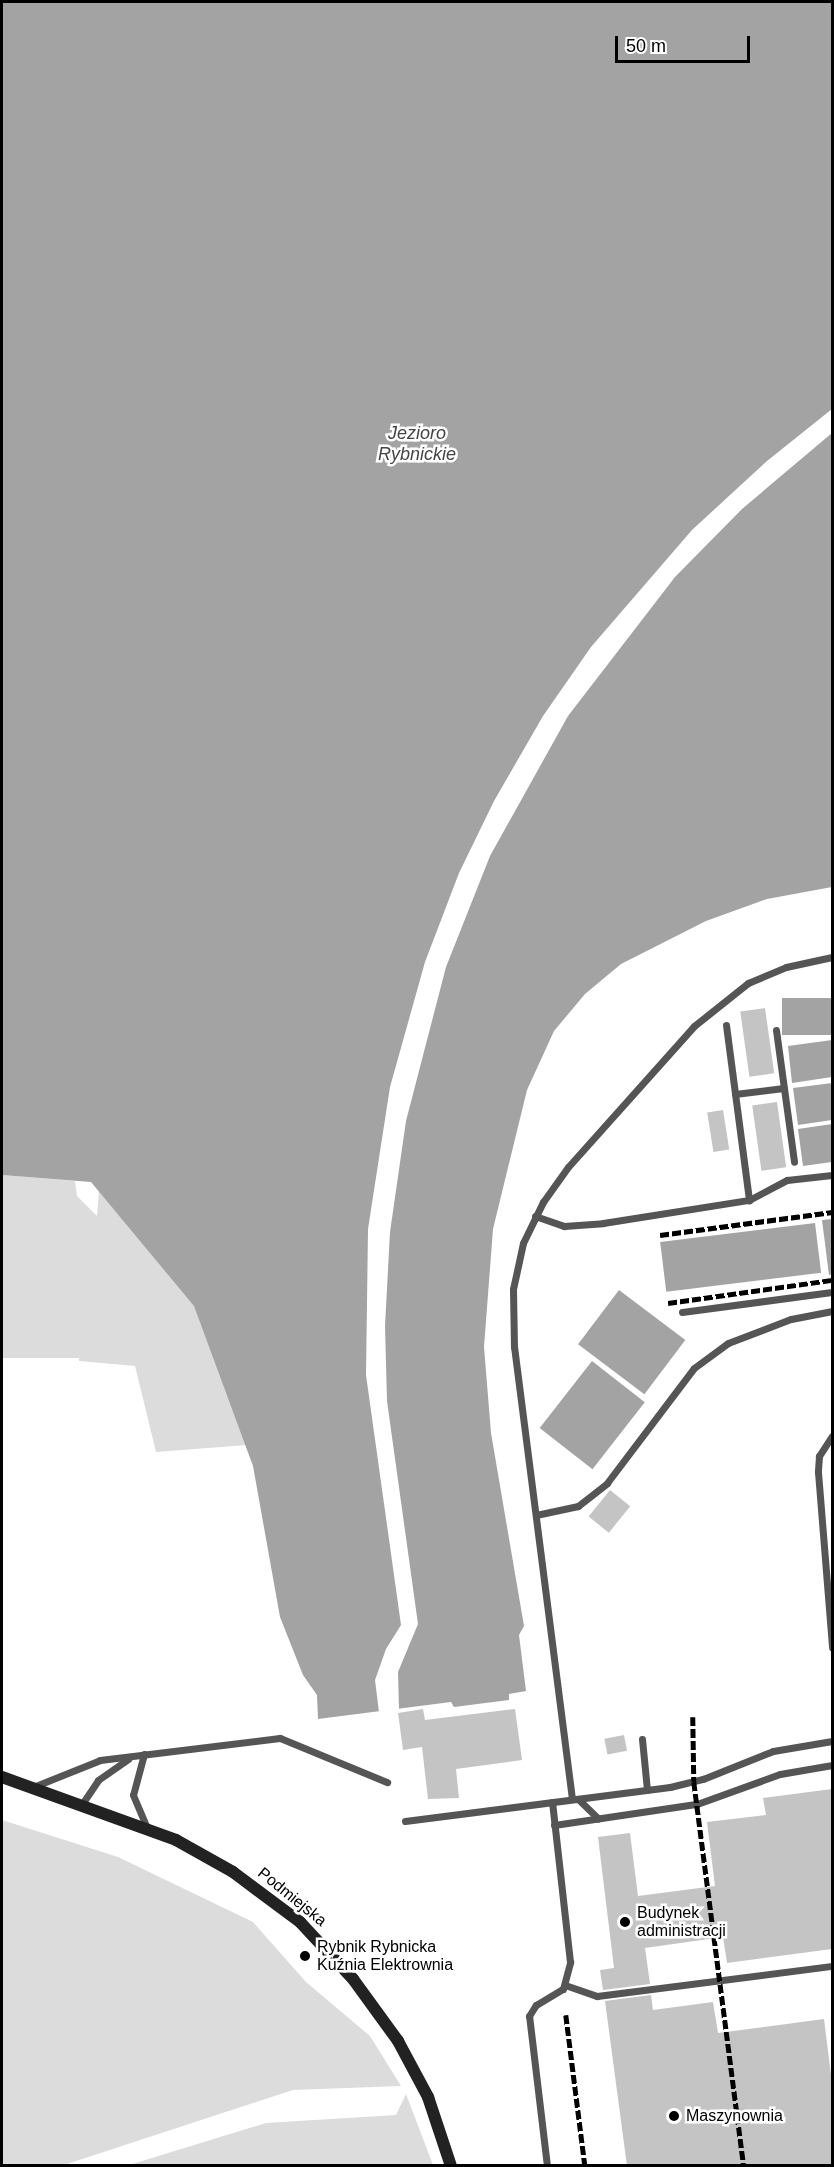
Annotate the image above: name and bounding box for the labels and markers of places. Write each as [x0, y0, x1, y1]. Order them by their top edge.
place label: Budynek administracji [637, 1903, 726, 1941]
marker: Budynek administracji [618, 1915, 632, 1929]
place label: Rybnik Rybnicka Kuźnia Elektrownia [317, 1937, 453, 1975]
marker: Rybnik Rybnicka Kuźnia Elektrownia [298, 1949, 312, 1963]
place label: Maszynownia [686, 2106, 783, 2126]
marker: Maszynownia [667, 2109, 681, 2123]

